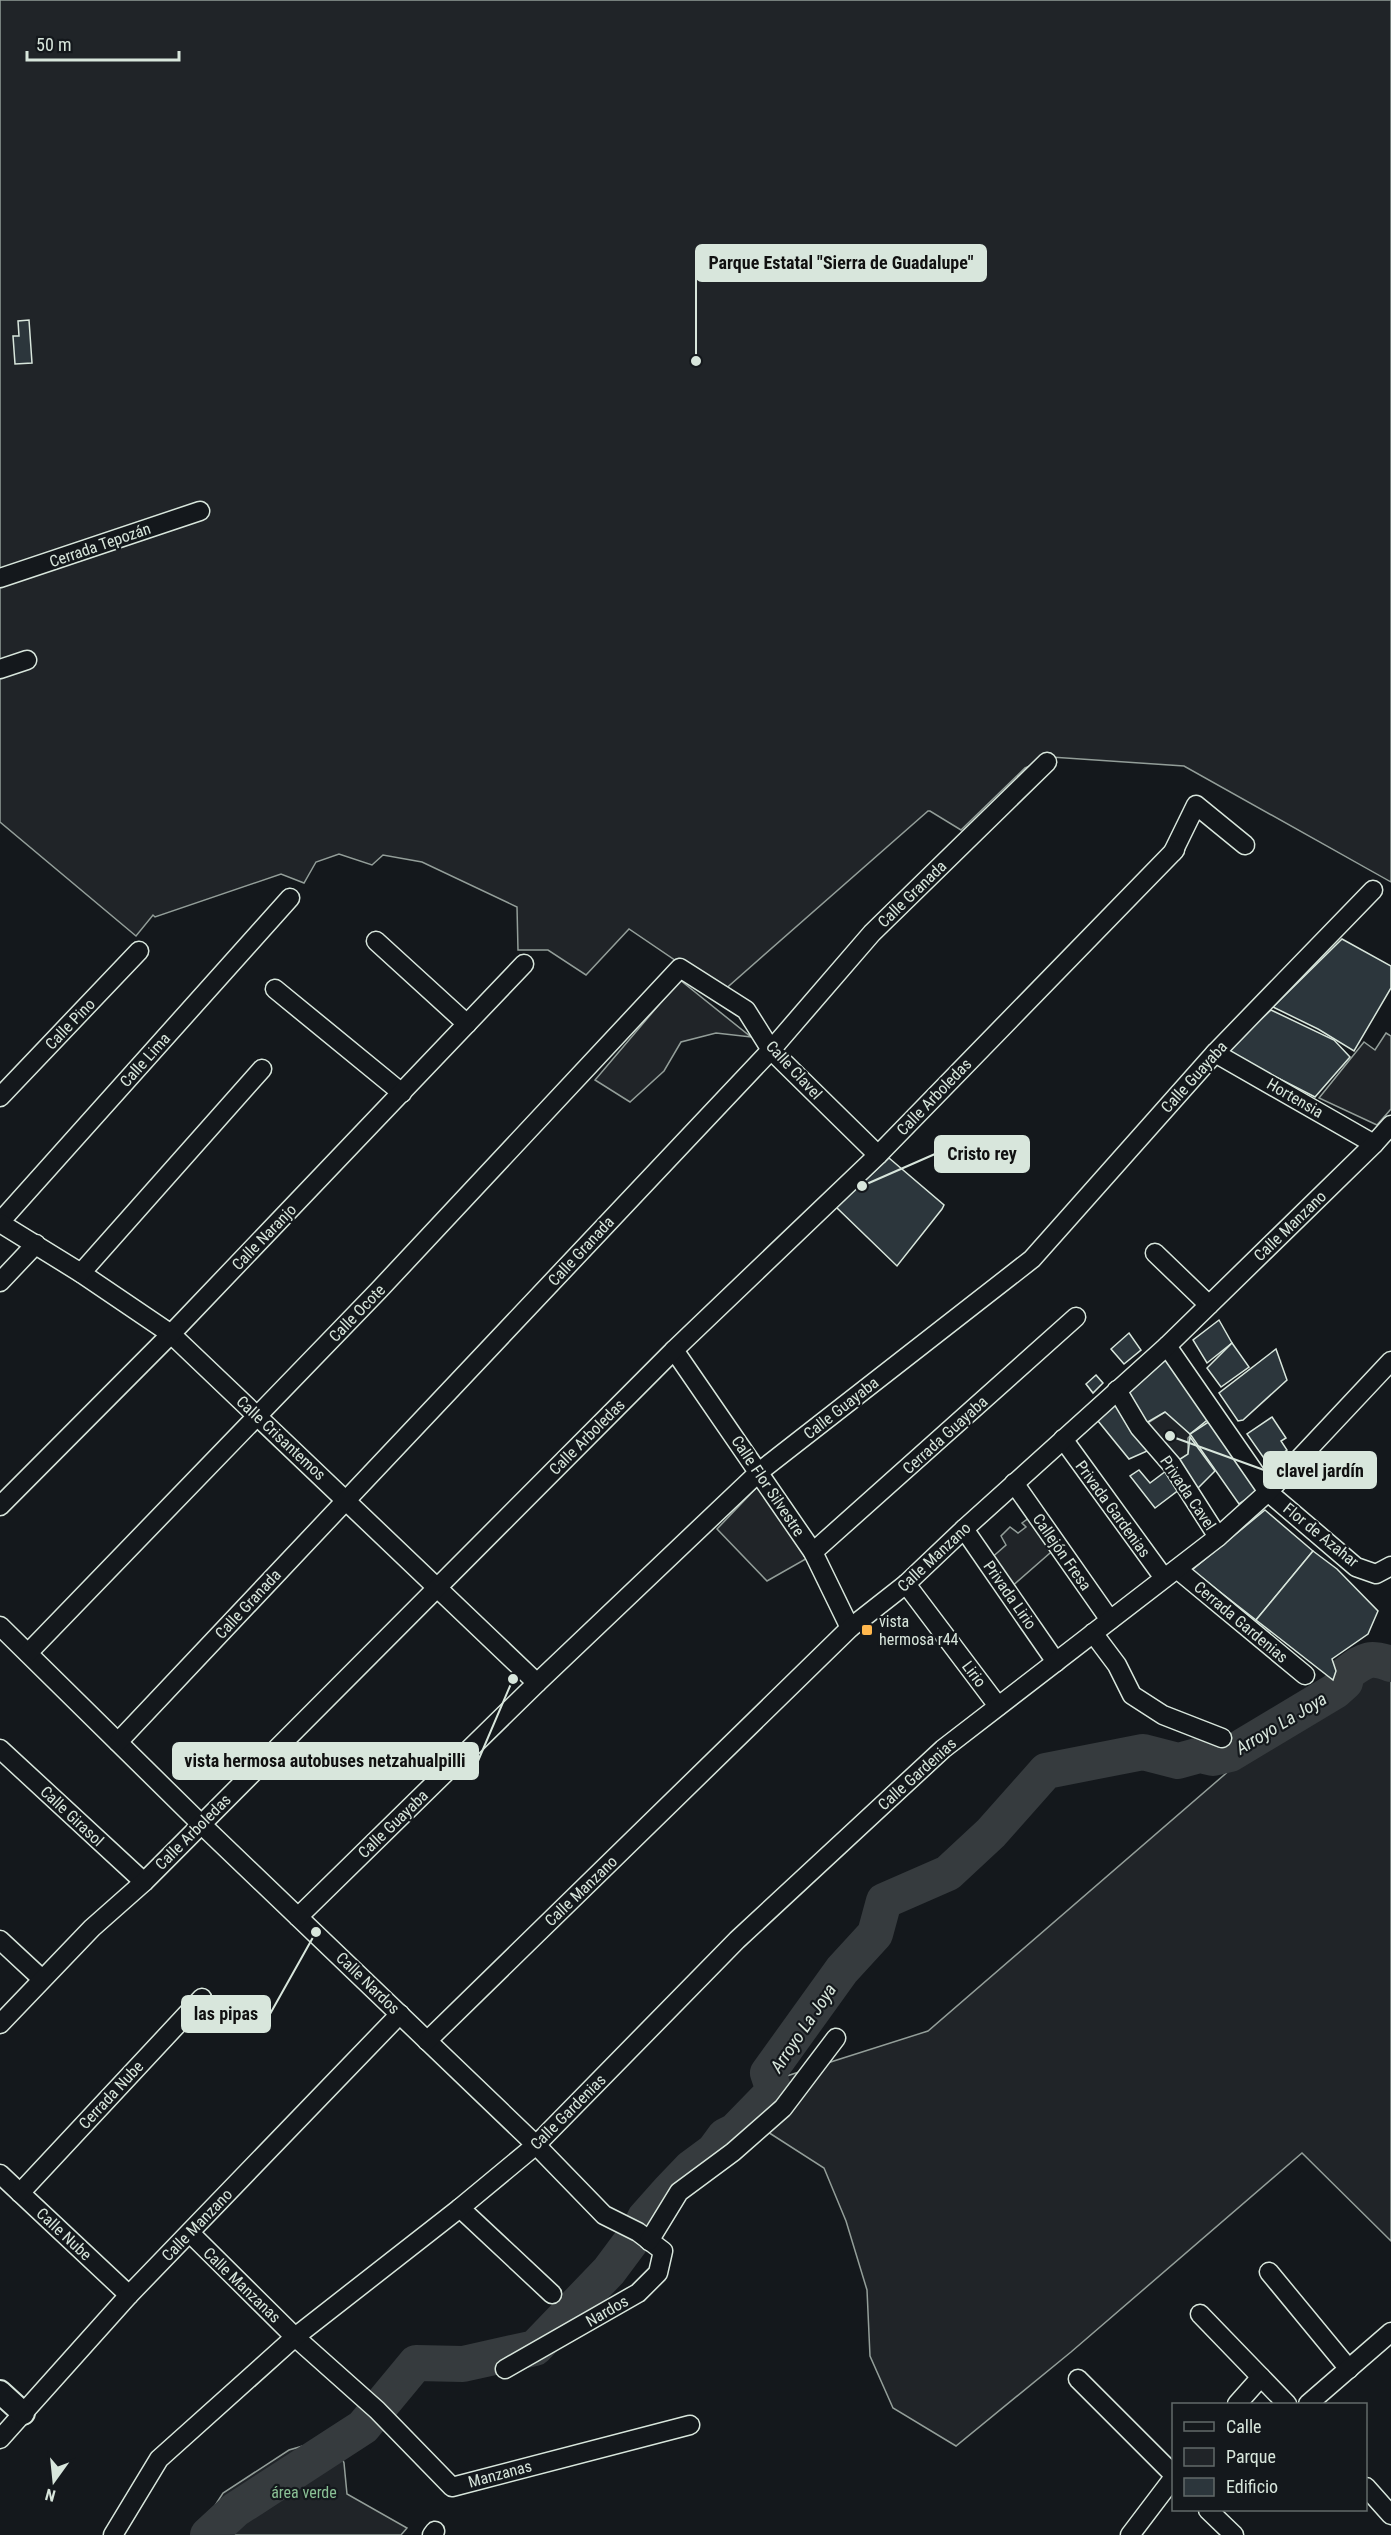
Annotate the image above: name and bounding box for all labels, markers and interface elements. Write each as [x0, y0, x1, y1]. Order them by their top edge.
scale bar [27, 24, 178, 62]
text: 50 m [36, 34, 71, 55]
callout: Parque Estatal "Sierra de Guadalupe" [696, 245, 986, 281]
text: Parque Estatal "Sierra de Guadalupe" [708, 252, 974, 273]
street label: Cerrada Tepozán [47, 519, 153, 571]
street label: Calle Granada [874, 857, 950, 931]
street label: Calle Pino [41, 995, 99, 1053]
street label: Calle Lima [116, 1029, 174, 1091]
street label: Calle Clavel [762, 1037, 826, 1103]
street label: Calle Guayaba [1157, 1037, 1231, 1117]
street label: Calle Arboledas [893, 1055, 975, 1139]
street label: Hortensia [1263, 1074, 1327, 1122]
callout: Cristo rey [935, 1136, 1029, 1172]
text: Cristo rey [947, 1143, 1017, 1164]
street label: Calle Manzano [1250, 1187, 1330, 1265]
street label: Calle Naranjo [228, 1200, 300, 1274]
street label: Calle Granada [544, 1212, 618, 1290]
street label: Calle Ocote [325, 1280, 389, 1346]
street label: Calle Guayaba [800, 1373, 882, 1443]
street label: Calle Crisantemos [232, 1392, 330, 1484]
street label: Cerrada Guayaba [899, 1392, 991, 1478]
street label: Calle Arboledas [545, 1395, 629, 1479]
street label: Calle Flor Silvestre [727, 1432, 809, 1540]
street label: Privada Cavel [1156, 1452, 1220, 1534]
callout: clavel jardín [1264, 1452, 1376, 1488]
street label: Privada Gardenias [1072, 1457, 1154, 1561]
text: clavel jardín [1276, 1460, 1364, 1481]
street label: Flor de Azahar [1280, 1499, 1363, 1571]
street label: Callejón Fresa [1029, 1510, 1095, 1594]
street label: Calle Manzano [893, 1518, 975, 1596]
street label: Privada Lirio [980, 1557, 1040, 1633]
street label: Calle Granada [211, 1565, 285, 1643]
street label: Cerrada Gardenias [1190, 1577, 1292, 1667]
place label: vista hermosa r44 [879, 1612, 959, 1649]
marker: vista hermosa r44 [860, 1623, 874, 1637]
street label: Lirio [958, 1657, 990, 1691]
water label: Arroyo La Joya [1231, 1688, 1330, 1759]
street label: Calle Gardenias [874, 1734, 960, 1814]
callout: vista hermosa autobuses netzahualpilli [173, 1743, 478, 1779]
text: vista hermosa autobuses netzahualpilli [184, 1750, 466, 1771]
street label: Calle Girasol [36, 1782, 108, 1850]
street label: Calle Guayaba [354, 1786, 432, 1862]
street label: Calle Arboledas [151, 1790, 235, 1874]
street label: Calle Manzano [541, 1852, 621, 1930]
street label: Calle Nardos [332, 1948, 404, 2018]
water label: Arroyo La Joya [765, 1980, 840, 2077]
callout: las pipas [182, 1996, 270, 2032]
text: las pipas [194, 2003, 258, 2024]
street label: Cerrada Nube [75, 2057, 147, 2133]
street label: Calle Gardenias [526, 2070, 610, 2154]
street label: Calle Manzano [158, 2185, 236, 2265]
street label: Calle Nube [33, 2204, 95, 2264]
street label: Calle Manzanas [199, 2243, 285, 2327]
street label: Nardos [583, 2291, 631, 2331]
legend [1172, 2403, 1367, 2511]
text: Calle [1226, 2416, 1262, 2437]
text: Parque [1226, 2446, 1276, 2467]
north arrow [24, 2451, 84, 2511]
street label: Manzanas [466, 2456, 534, 2492]
text: Edificio [1226, 2476, 1278, 2497]
park label: área verde [271, 2483, 337, 2502]
text: N [43, 2485, 57, 2505]

